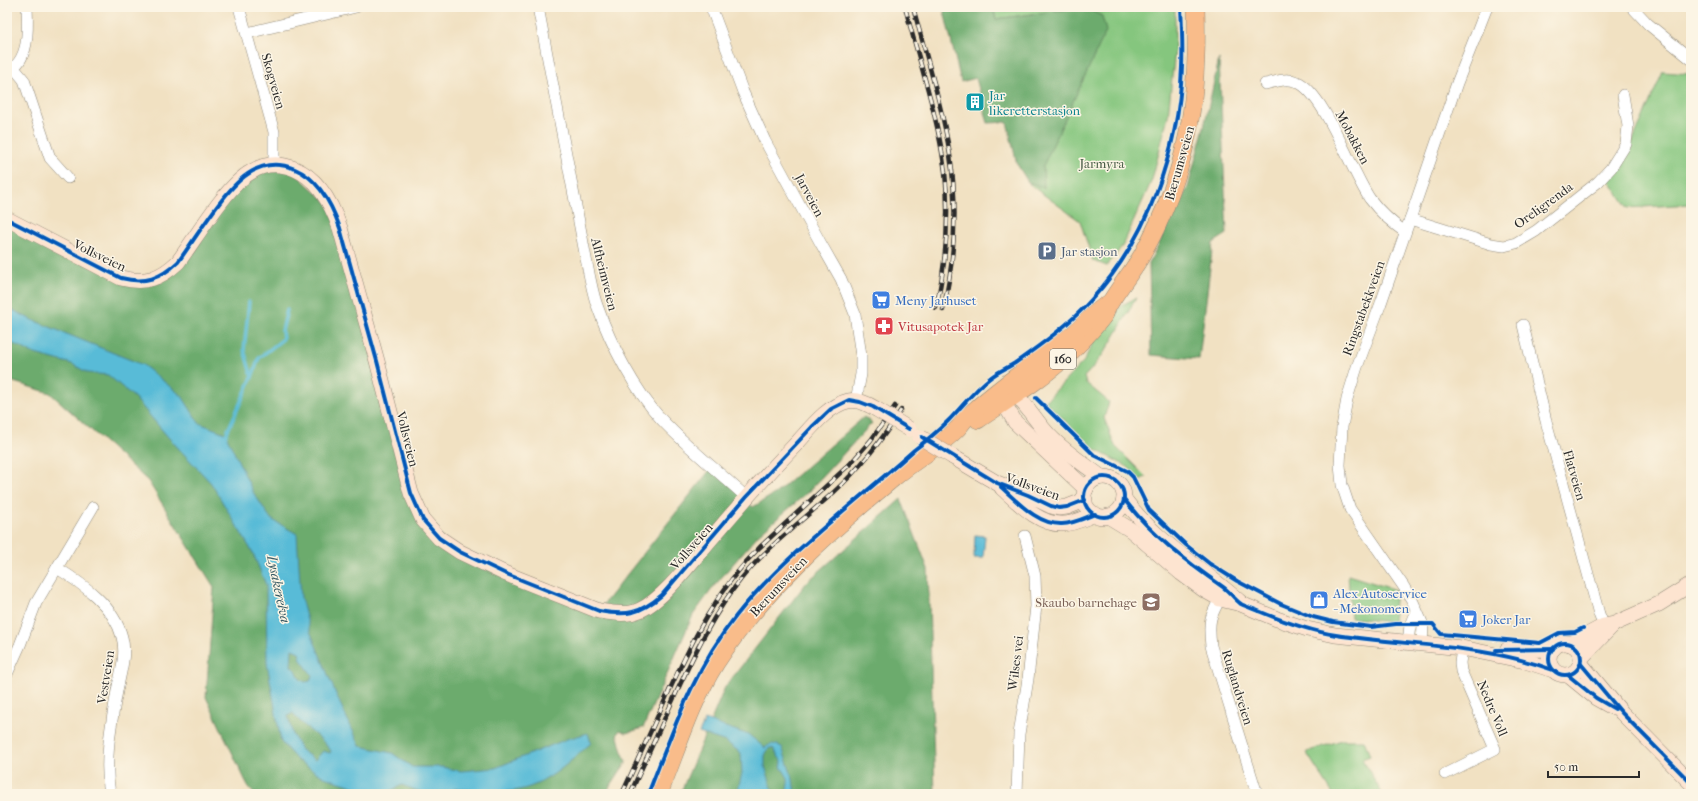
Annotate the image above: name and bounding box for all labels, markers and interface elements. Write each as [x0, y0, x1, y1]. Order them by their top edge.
street label: Skogveien [258, 52, 289, 111]
place label: Jar likeretterstasjon [988, 88, 1081, 118]
building icon: Jar likeretterstasjon [964, 91, 986, 113]
street label: Mobakken [1332, 108, 1373, 167]
street label: Bærumsveien [1162, 124, 1197, 202]
park label: Jarmyra [1078, 156, 1126, 171]
street label: Jarveien [792, 170, 827, 220]
street label: Oreligrenda [1511, 178, 1576, 232]
street label: Alfheimveien [588, 235, 621, 313]
street label: Vollsveien [70, 236, 129, 275]
parking icon: Jar stasjon [1036, 240, 1058, 262]
place label: Jar stasjon [1060, 244, 1118, 259]
street label: Ringstabekkveien [1339, 258, 1388, 358]
supermarket icon: Meny Jarhuset [870, 289, 892, 311]
place label: Meny Jarhuset [895, 293, 977, 308]
pharmacy icon: Vitusapotek Jar [873, 315, 895, 337]
place label: Vitusapotek Jar [897, 319, 984, 334]
road number: 160 [1050, 349, 1076, 369]
street label: Vollsveien [393, 409, 422, 469]
street label: Flatveien [1560, 448, 1589, 503]
street label: Vollsveien [1003, 469, 1062, 503]
street label: Vollsveien [666, 520, 716, 573]
water label: Lysakerelva [263, 553, 294, 625]
street label: Bærumsveien [747, 553, 810, 620]
place label: Alex Autoservice - Mekonomen [1332, 586, 1427, 616]
shop icon: Alex Autoservice - Mekonomen [1308, 589, 1330, 611]
school or university icon: Skaubo barnehage [1140, 591, 1162, 613]
place label: Skaubo barnehage [1035, 595, 1138, 610]
supermarket icon: Joker Jar [1457, 608, 1479, 630]
place label: Joker Jar [1481, 612, 1531, 627]
street label: Wilses vei [1005, 634, 1026, 692]
street label: Ruglandveien [1219, 648, 1256, 727]
street label: Vestveien [94, 649, 117, 706]
street label: Nedre Voll [1474, 678, 1511, 739]
scale bar [1548, 753, 1639, 779]
text: 50 m [1554, 760, 1578, 774]

